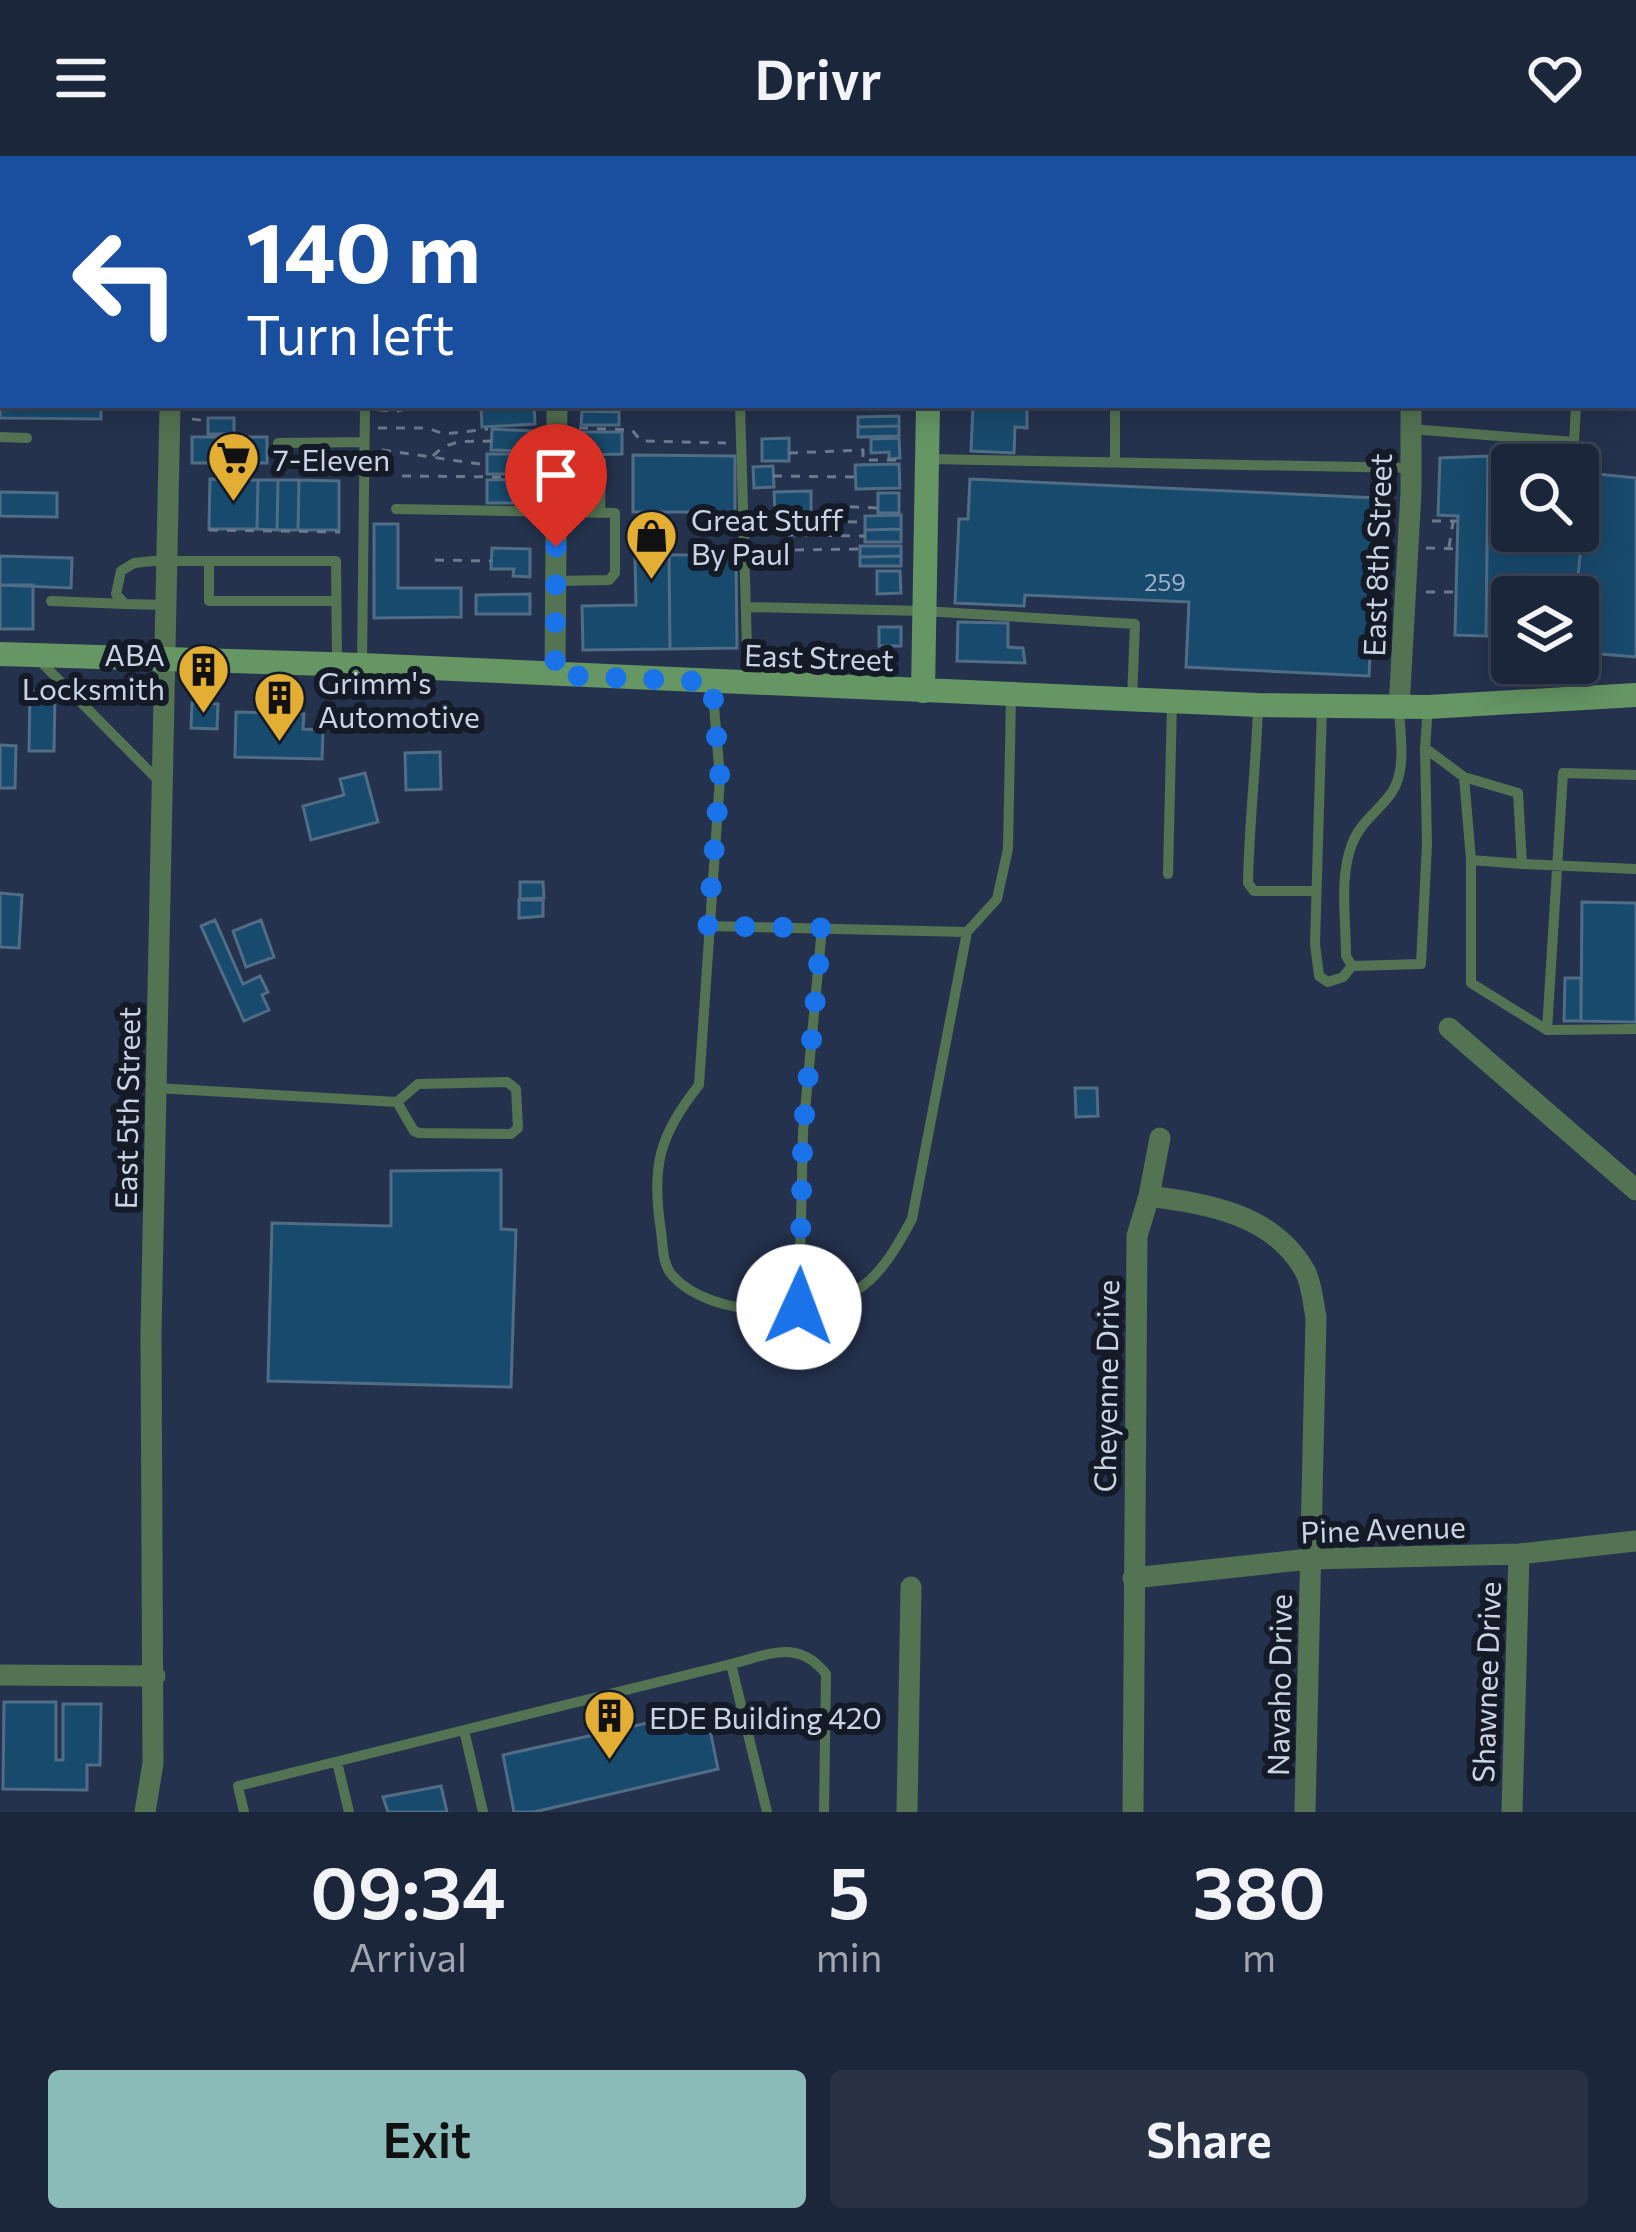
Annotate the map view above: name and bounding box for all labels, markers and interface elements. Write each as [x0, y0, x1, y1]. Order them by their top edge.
icon: menu [48, 45, 114, 111]
text: Drivr [754, 45, 882, 111]
icon: heart [1522, 45, 1588, 111]
text: 140 m [246, 198, 481, 300]
icon: left [48, 204, 204, 360]
text: Turn left [246, 300, 454, 366]
pin [505, 424, 607, 547]
supermarket icon: 7-Eleven [206, 430, 262, 504]
place label: 7-Eleven [273, 440, 390, 477]
icon: arrive [523, 442, 589, 508]
map controls [1491, 444, 1599, 684]
button: search [1491, 444, 1599, 552]
street label: East 8th Street [1354, 453, 1398, 657]
place label: Great Stuff By Paul [691, 500, 843, 571]
shop icon: Great Stuff By Paul [624, 507, 680, 581]
house number: 259 [1144, 567, 1186, 596]
button: layers [1491, 576, 1599, 684]
place label: ABA Locksmith [22, 635, 165, 706]
street label: East Street [743, 635, 895, 677]
building icon: ABA Locksmith [176, 642, 232, 716]
place label: Grimm's Automotive [318, 663, 480, 734]
building icon: Grimm's Automotive [251, 670, 307, 744]
street label: East 5th Street [106, 1007, 146, 1209]
position arrow [736, 1244, 862, 1370]
street label: Cheyenne Drive [1085, 1279, 1125, 1493]
street label: Pine Avenue [1300, 1507, 1466, 1549]
street label: Shawnee Drive [1463, 1581, 1507, 1783]
street label: Navaho Drive [1258, 1594, 1298, 1776]
building icon: EDE Building 420 [582, 1688, 638, 1762]
place label: EDE Building 420 [649, 1698, 882, 1735]
text: 09:34 [310, 1846, 506, 1934]
text: 5 [828, 1846, 870, 1934]
text: 380 [1192, 1846, 1326, 1934]
text: Arrival [349, 1932, 467, 1980]
text: min [816, 1932, 882, 1980]
text: m [1242, 1932, 1276, 1980]
button: Exit [48, 2070, 806, 2208]
button: Share [830, 2070, 1588, 2208]

